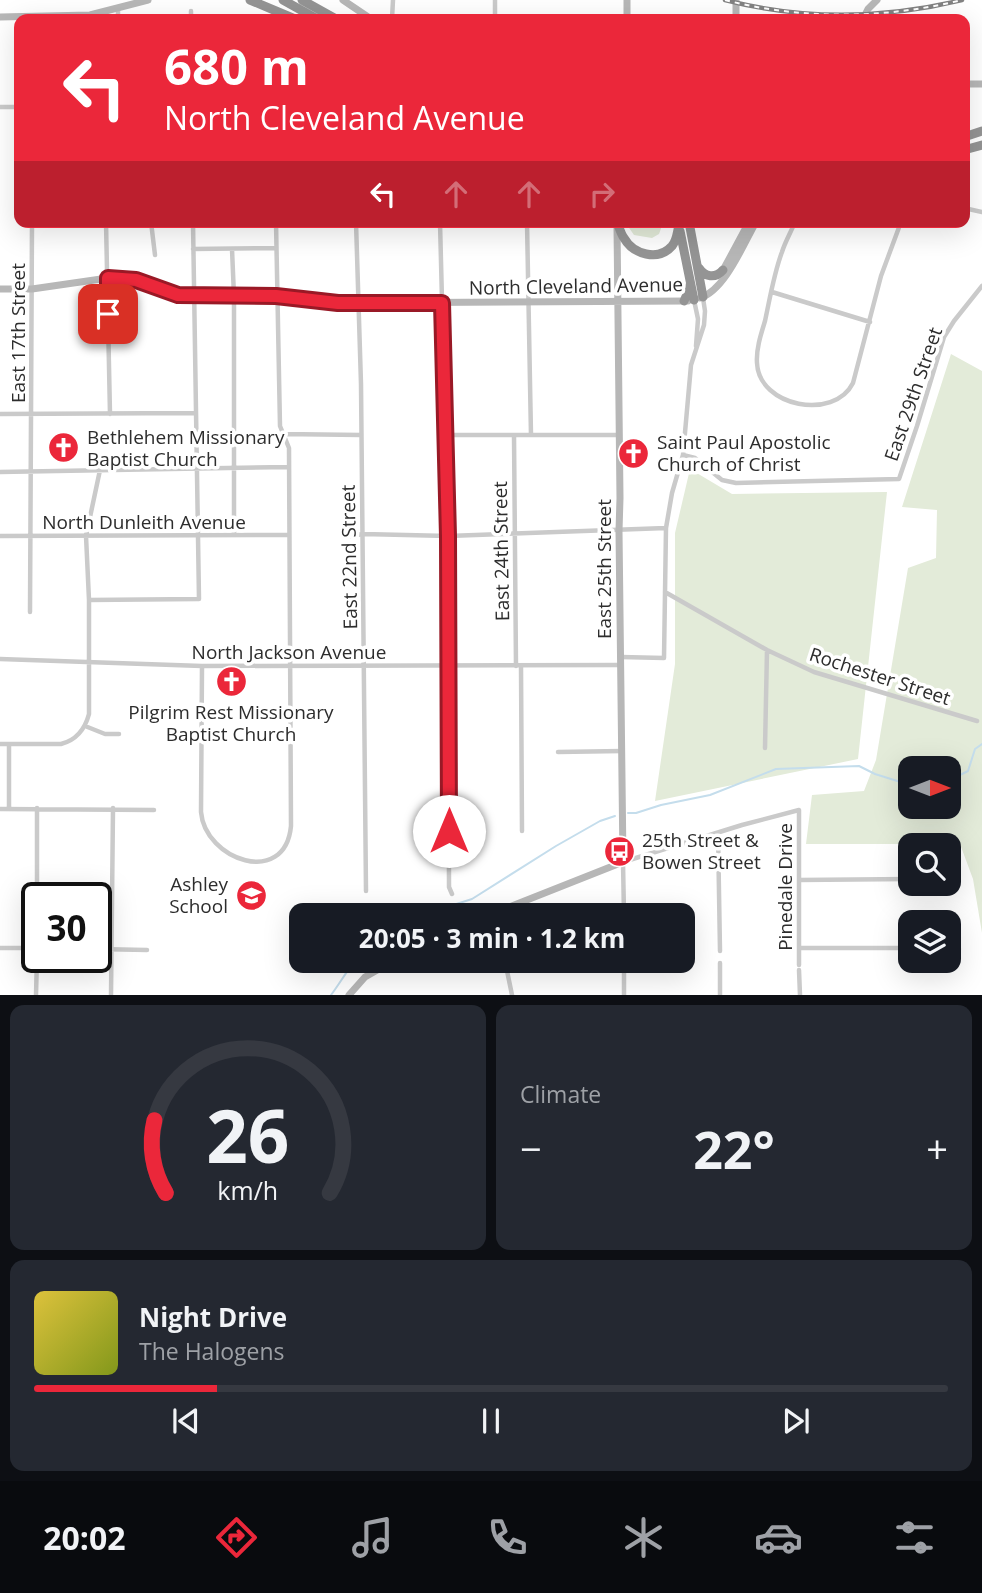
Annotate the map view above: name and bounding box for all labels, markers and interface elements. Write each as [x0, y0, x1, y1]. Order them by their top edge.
text: 680 m [164, 33, 309, 99]
icon: left [49, 42, 140, 133]
text: North Cleveland Avenue [164, 96, 525, 139]
icon: left [364, 175, 402, 213]
icon: ahead [437, 175, 475, 213]
icon: ahead [510, 175, 548, 213]
icon: right [583, 175, 621, 213]
street label: East 17th Street [5, 263, 31, 403]
street label: North Cleveland Avenue [469, 271, 683, 301]
pin [78, 284, 138, 344]
icon: arrive [89, 295, 127, 333]
street label: East 29th Street [878, 323, 948, 464]
place label: Bethlehem Missionary Baptist Church [87, 424, 285, 472]
place label: Saint Paul Apostolic Church of Christ [657, 429, 831, 477]
church icon: Bethlehem Missionary Baptist Church [47, 431, 81, 465]
church icon: Saint Paul Apostolic Church of Christ [617, 436, 651, 470]
street label: East 24th Street [487, 481, 515, 621]
street label: East 22nd Street [335, 484, 363, 630]
street label: East 25th Street [591, 499, 617, 639]
street label: North Dunleith Avenue [42, 509, 246, 535]
street label: North Jackson Avenue [192, 639, 386, 665]
street label: Rochester Street [806, 641, 954, 711]
church icon: Pilgrim Rest Missionary Baptist Church [214, 664, 248, 698]
place label: Pilgrim Rest Missionary Baptist Church [128, 699, 334, 747]
north arrow [898, 756, 961, 819]
map controls [898, 756, 961, 973]
position arrow [412, 794, 486, 868]
street label: Pinedale Drive [772, 823, 798, 951]
place label: 25th Street & Bowen Street [642, 827, 761, 875]
button: search [898, 833, 961, 896]
bus stop icon: 25th Street & Bowen Street [602, 834, 636, 868]
place label: Ashley School [169, 871, 228, 919]
school or university icon: Ashley School [234, 878, 268, 912]
speed limit sign: 30 [21, 882, 112, 973]
button: layers [898, 910, 961, 973]
text: 20:05 · 3 min · 1.2 km [359, 920, 625, 956]
text: Climate [520, 1078, 601, 1110]
text: 26 [206, 1086, 290, 1185]
text: 22° [693, 1113, 775, 1184]
text: − [520, 1122, 542, 1174]
text: + [926, 1122, 948, 1174]
text: km/h [218, 1173, 278, 1207]
text: Night Drive [139, 1299, 287, 1335]
text: The Halogens [139, 1335, 285, 1367]
icon: previous [167, 1402, 205, 1440]
icon: pause [472, 1402, 510, 1440]
icon: next [777, 1402, 815, 1440]
icon: directions [212, 1513, 261, 1562]
icon: music [348, 1513, 397, 1562]
icon: phone [483, 1513, 532, 1562]
icon: climate [619, 1513, 668, 1562]
icon: car [754, 1513, 803, 1562]
icon: filters [890, 1513, 939, 1562]
text: 20:02 [43, 1516, 126, 1559]

